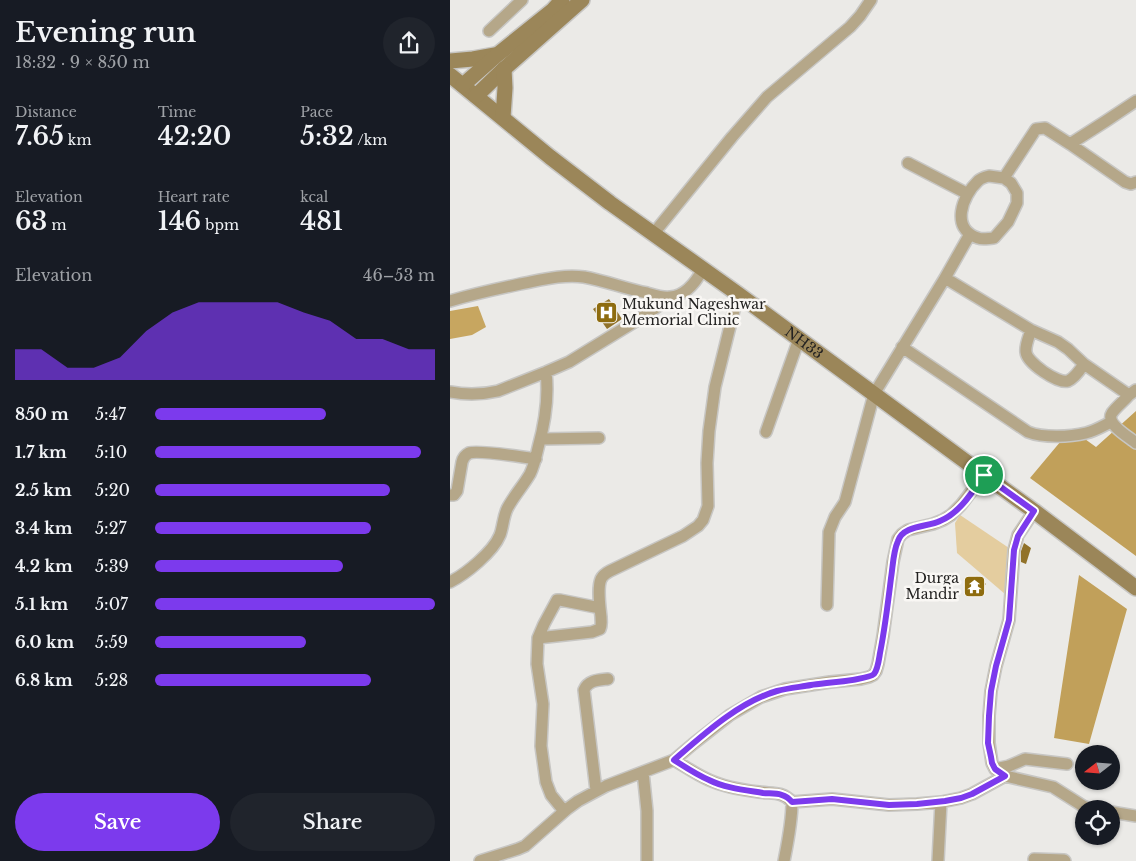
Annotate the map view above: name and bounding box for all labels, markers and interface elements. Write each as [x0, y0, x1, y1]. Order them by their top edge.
text: Evening run [15, 15, 196, 50]
button: share [383, 17, 435, 69]
text: 18:32 · 9 × 850 m [15, 52, 150, 72]
text: Distance [15, 103, 77, 121]
text: Time [158, 103, 196, 121]
text: Pace [300, 103, 333, 121]
text: 7.65 [15, 121, 64, 152]
text: 42:20 [158, 121, 231, 152]
text: 5:32 [300, 121, 354, 152]
text: km [64, 131, 92, 149]
text: /km [354, 131, 387, 149]
text: Elevation [15, 188, 83, 206]
text: Heart rate [158, 188, 230, 206]
text: kcal [300, 188, 328, 206]
text: 63 [15, 206, 47, 237]
text: 146 [158, 206, 201, 237]
text: 481 [300, 206, 343, 237]
text: m [47, 216, 66, 234]
text: bpm [201, 216, 239, 234]
text: Elevation [15, 265, 92, 285]
text: 46–53 m [363, 265, 435, 285]
place label: Mukund Nageshwar Memorial Clinic [622, 295, 766, 329]
hospital icon: Mukund Nageshwar Memorial Clinic [594, 300, 618, 324]
street label: NH33 [781, 323, 827, 363]
text: 850 m [15, 404, 69, 424]
text: 5:47 [95, 404, 126, 424]
text: 1.7 km [15, 442, 67, 462]
text: 5:10 [95, 442, 127, 462]
pin [963, 454, 1005, 496]
icon: arrive [970, 461, 998, 489]
text: 2.5 km [15, 480, 72, 500]
text: 5:20 [95, 480, 130, 500]
text: 3.4 km [15, 518, 73, 538]
text: 5:27 [95, 518, 127, 538]
text: 4.2 km [15, 556, 73, 576]
text: 5:39 [95, 556, 129, 576]
place label: Durga Mandir [905, 569, 959, 603]
temple icon: Durga Mandir [963, 574, 987, 598]
text: 5.1 km [15, 594, 68, 614]
text: 5:07 [95, 594, 128, 614]
text: 6.0 km [15, 632, 74, 652]
text: 5:59 [95, 632, 128, 652]
text: 6.8 km [15, 670, 73, 690]
text: 5:28 [95, 670, 128, 690]
north arrow [1075, 745, 1120, 790]
map controls [1075, 745, 1120, 845]
button: Save [15, 793, 220, 851]
button: Share [230, 793, 435, 851]
button: locate [1075, 800, 1120, 845]

